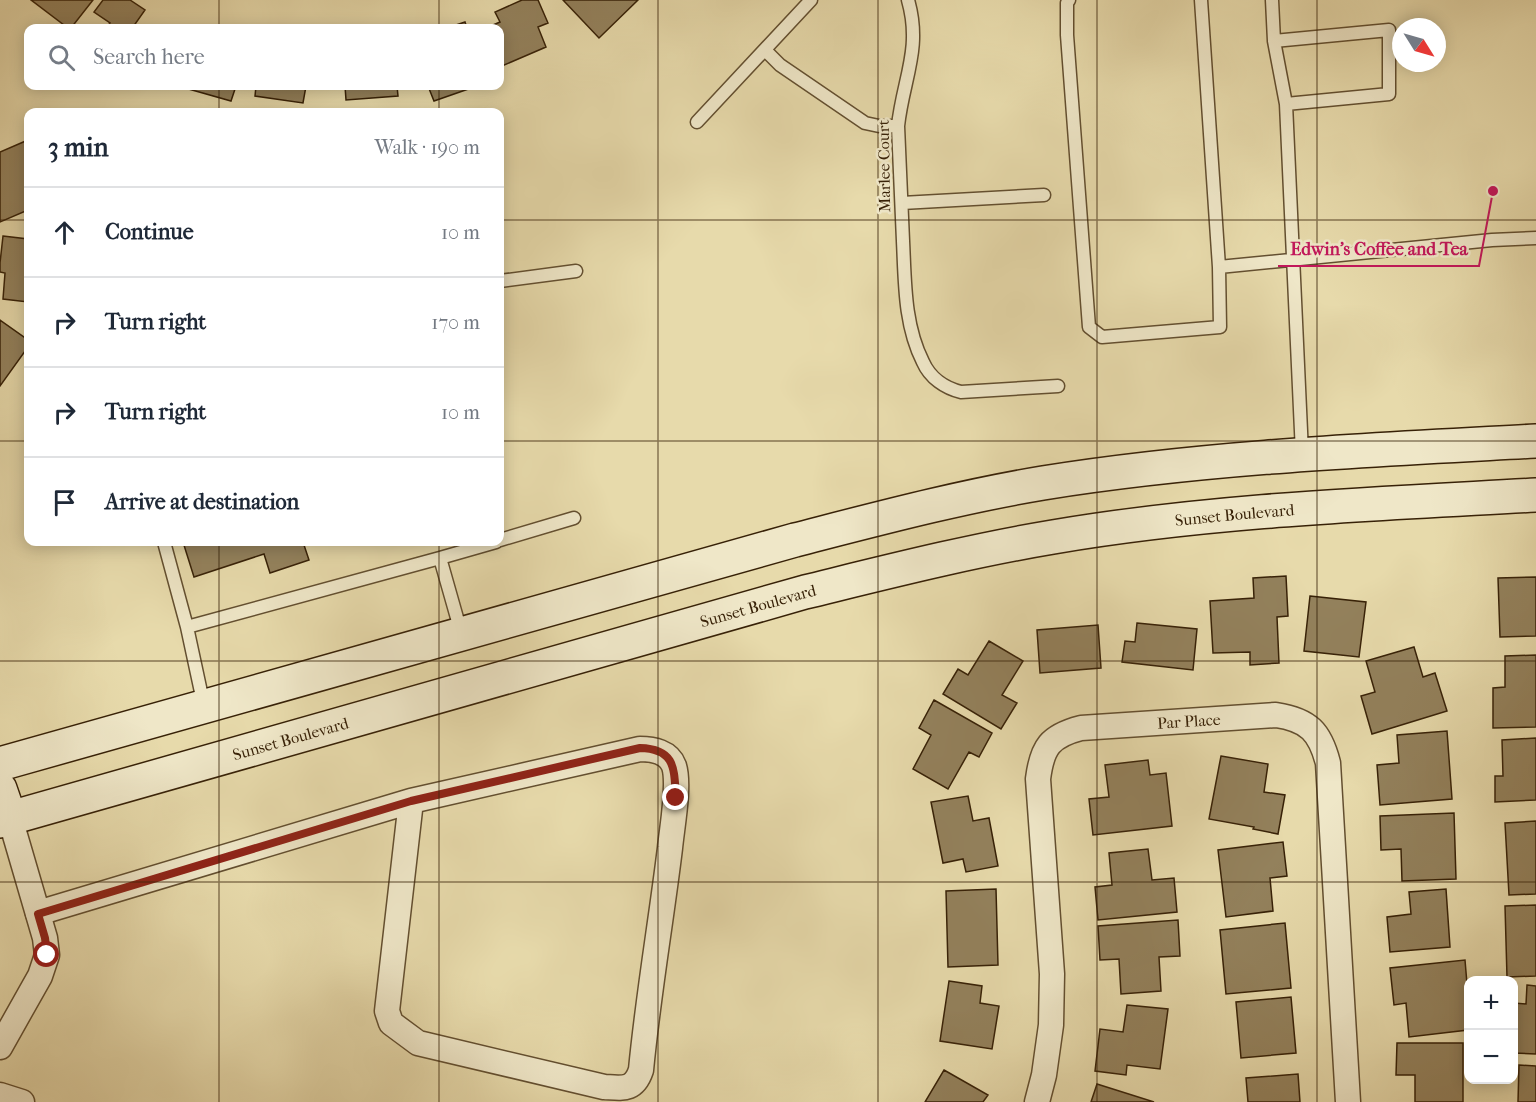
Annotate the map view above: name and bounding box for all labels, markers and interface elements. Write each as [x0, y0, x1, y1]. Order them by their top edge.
north arrow [1392, 18, 1446, 72]
search box [24, 24, 504, 90]
icon: search [45, 41, 78, 74]
text: Search here [93, 44, 205, 70]
street label: Marlee Court [874, 119, 894, 213]
text: 3 min [48, 132, 109, 163]
text: Walk · 190 m [374, 136, 480, 159]
icon: ahead [48, 216, 81, 249]
text: Continue [105, 219, 194, 245]
text: 10 m [441, 221, 480, 244]
callout: Edwin's Coffee and Tea [1278, 230, 1479, 266]
text: Edwin's Coffee and Tea [1290, 239, 1469, 260]
icon: right [48, 306, 81, 339]
text: Turn right [105, 309, 206, 335]
text: 170 m [431, 311, 480, 334]
icon: right [48, 396, 81, 429]
text: Turn right [105, 399, 206, 425]
text: 10 m [441, 401, 480, 424]
icon: arrive [48, 486, 81, 519]
text: Arrive at destination [105, 489, 299, 515]
street label: Sunset Boulevard [1174, 500, 1295, 530]
street label: Sunset Boulevard [698, 580, 818, 631]
street label: Par Place [1156, 709, 1221, 732]
street label: Sunset Boulevard [230, 713, 351, 764]
route end [662, 784, 688, 810]
route start [33, 941, 59, 967]
map controls [1464, 976, 1518, 1084]
button: + [1464, 976, 1518, 1030]
button: − [1464, 1030, 1518, 1084]

